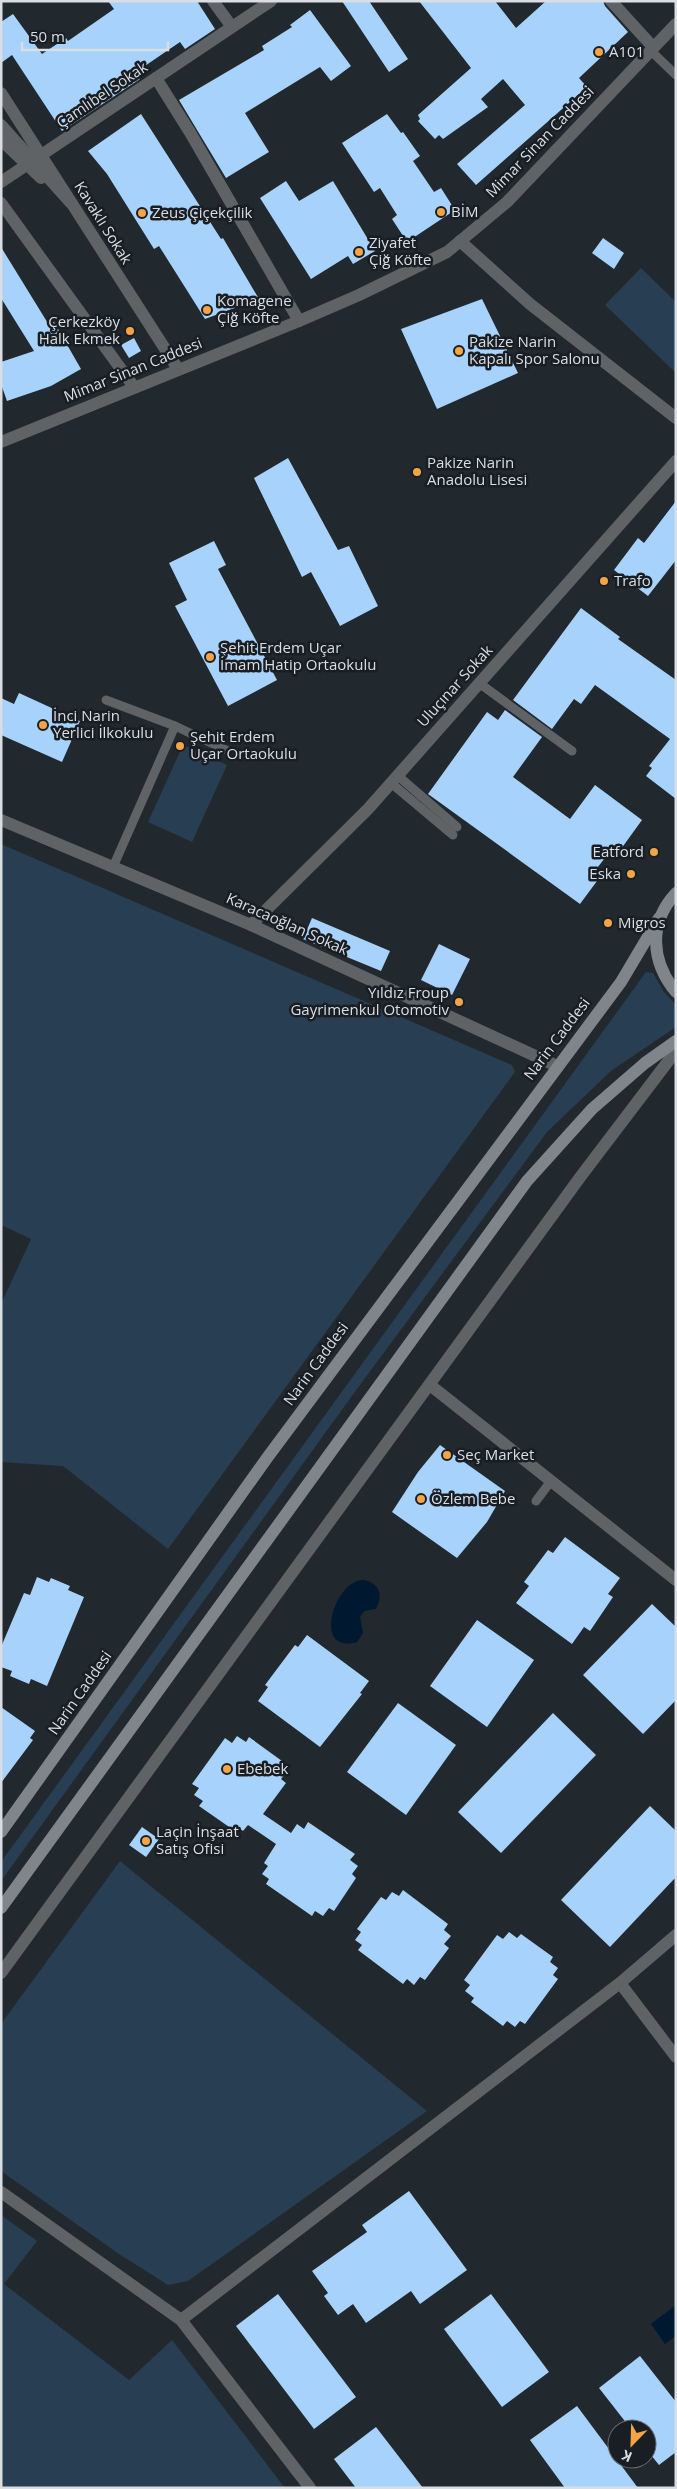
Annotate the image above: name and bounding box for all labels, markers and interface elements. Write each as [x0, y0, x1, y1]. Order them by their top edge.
scale bar [22, 20, 169, 52]
text: 50 m [30, 26, 65, 46]
place label: A101 [609, 41, 644, 61]
marker: A101 [593, 46, 605, 58]
street label: Çamlıbel Sokak [52, 56, 151, 132]
street label: Mimar Sinan Caddesi [481, 81, 598, 201]
street label: Kavaklı Sokak [70, 177, 137, 268]
place label: BİM [451, 201, 478, 221]
place label: Zeus Çiçekçilik [152, 202, 253, 222]
marker: BİM [435, 206, 447, 218]
marker: Zeus Çiçekçilik [136, 207, 148, 219]
place label: Ziyafet Çiğ Köfte [369, 232, 431, 269]
marker: Ziyafet Çiğ Köfte [353, 246, 365, 258]
place label: Komagene Çiğ Köfte [217, 290, 292, 327]
marker: Komagene Çiğ Köfte [201, 304, 213, 316]
place label: Çerkezköy Halk Ekmek [39, 311, 120, 348]
marker: Çerkezköy Halk Ekmek [124, 325, 136, 337]
place label: Pakize Narin Kapalı Spor Salonu [469, 331, 600, 368]
street label: Mimar Sinan Caddesi [60, 332, 205, 406]
marker: Pakize Narin Kapalı Spor Salonu [453, 345, 465, 357]
place label: Pakize Narin Anadolu Lisesi [427, 452, 527, 489]
marker: Pakize Narin Anadolu Lisesi [411, 466, 423, 478]
place label: Trafo [614, 570, 651, 590]
marker: Trafo [598, 575, 610, 587]
place label: Şehit Erdem Uçar İmam Hatip Ortaokulu [220, 637, 376, 674]
street label: Uluçınar Sokak [412, 640, 496, 731]
marker: Şehit Erdem Uçar İmam Hatip Ortaokulu [204, 651, 216, 663]
place label: İnci Narin Yerlici İlkokulu [53, 705, 153, 742]
marker: İnci Narin Yerlici İlkokulu [37, 719, 49, 731]
place label: Şehit Erdem Uçar Ortaokulu [190, 726, 297, 763]
marker: Şehit Erdem Uçar Ortaokulu [174, 740, 186, 752]
place label: Eatford [593, 841, 644, 861]
marker: Eatford [648, 846, 660, 858]
place label: Eska [589, 863, 621, 883]
marker: Eska [625, 868, 637, 880]
street label: Karacaoğlan Sokak [223, 887, 352, 959]
place label: Migros [618, 912, 666, 932]
marker: Migros [602, 917, 614, 929]
place label: Yıldız Froup Gayrimenkul Otomotiv [290, 982, 449, 1019]
street label: Narin Caddesi [519, 993, 594, 1084]
marker: Yıldız Froup Gayrimenkul Otomotiv [453, 996, 465, 1008]
street label: Narin Caddesi [278, 1318, 352, 1409]
place label: Seç Market [457, 1444, 534, 1464]
marker: Seç Market [441, 1449, 453, 1461]
place label: Özlem Bebe [431, 1488, 515, 1508]
marker: Özlem Bebe [415, 1493, 427, 1505]
street label: Narin Caddesi [43, 1646, 116, 1738]
place label: Ebebek [237, 1758, 289, 1778]
marker: Ebebek [221, 1763, 233, 1775]
place label: Laçin İnşaat Satış Ofisi [156, 1821, 239, 1858]
marker: Laçin İnşaat Satış Ofisi [140, 1835, 152, 1847]
north arrow [607, 2419, 657, 2469]
text: K [618, 2446, 635, 2467]

